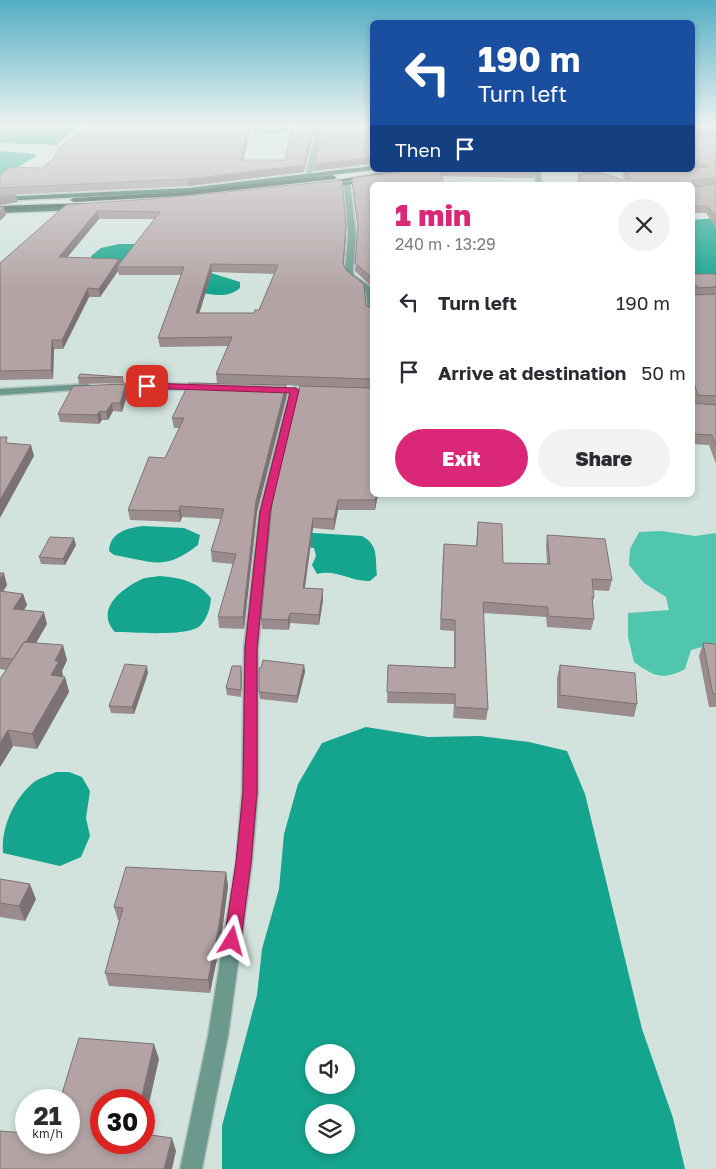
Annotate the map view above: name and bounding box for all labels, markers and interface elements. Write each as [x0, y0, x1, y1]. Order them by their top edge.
text: 190 m [478, 38, 580, 80]
icon: left [395, 40, 460, 105]
text: Turn left [478, 80, 567, 107]
icon: arrive [451, 135, 479, 163]
text: Then [395, 138, 441, 161]
text: 1 min [395, 197, 471, 233]
button: close [618, 199, 670, 251]
text: 240 m · 13:29 [395, 234, 496, 254]
icon: left [395, 288, 423, 316]
text: Turn left [438, 291, 517, 314]
text: 190 m [616, 291, 670, 314]
icon: arrive [395, 358, 423, 386]
text: Arrive at destination [438, 361, 626, 384]
text: 50 m [641, 361, 686, 384]
pin [126, 365, 168, 407]
icon: arrive [133, 372, 161, 400]
button: Exit [395, 429, 528, 487]
button: Share [538, 429, 670, 487]
position arrow [205, 914, 257, 966]
map controls [305, 1044, 355, 1154]
button: sound [305, 1044, 355, 1094]
speed limit sign: 30 [90, 1089, 155, 1154]
text: 21 [33, 1100, 62, 1131]
button: layers [305, 1104, 355, 1154]
text: km/h [32, 1126, 63, 1141]

